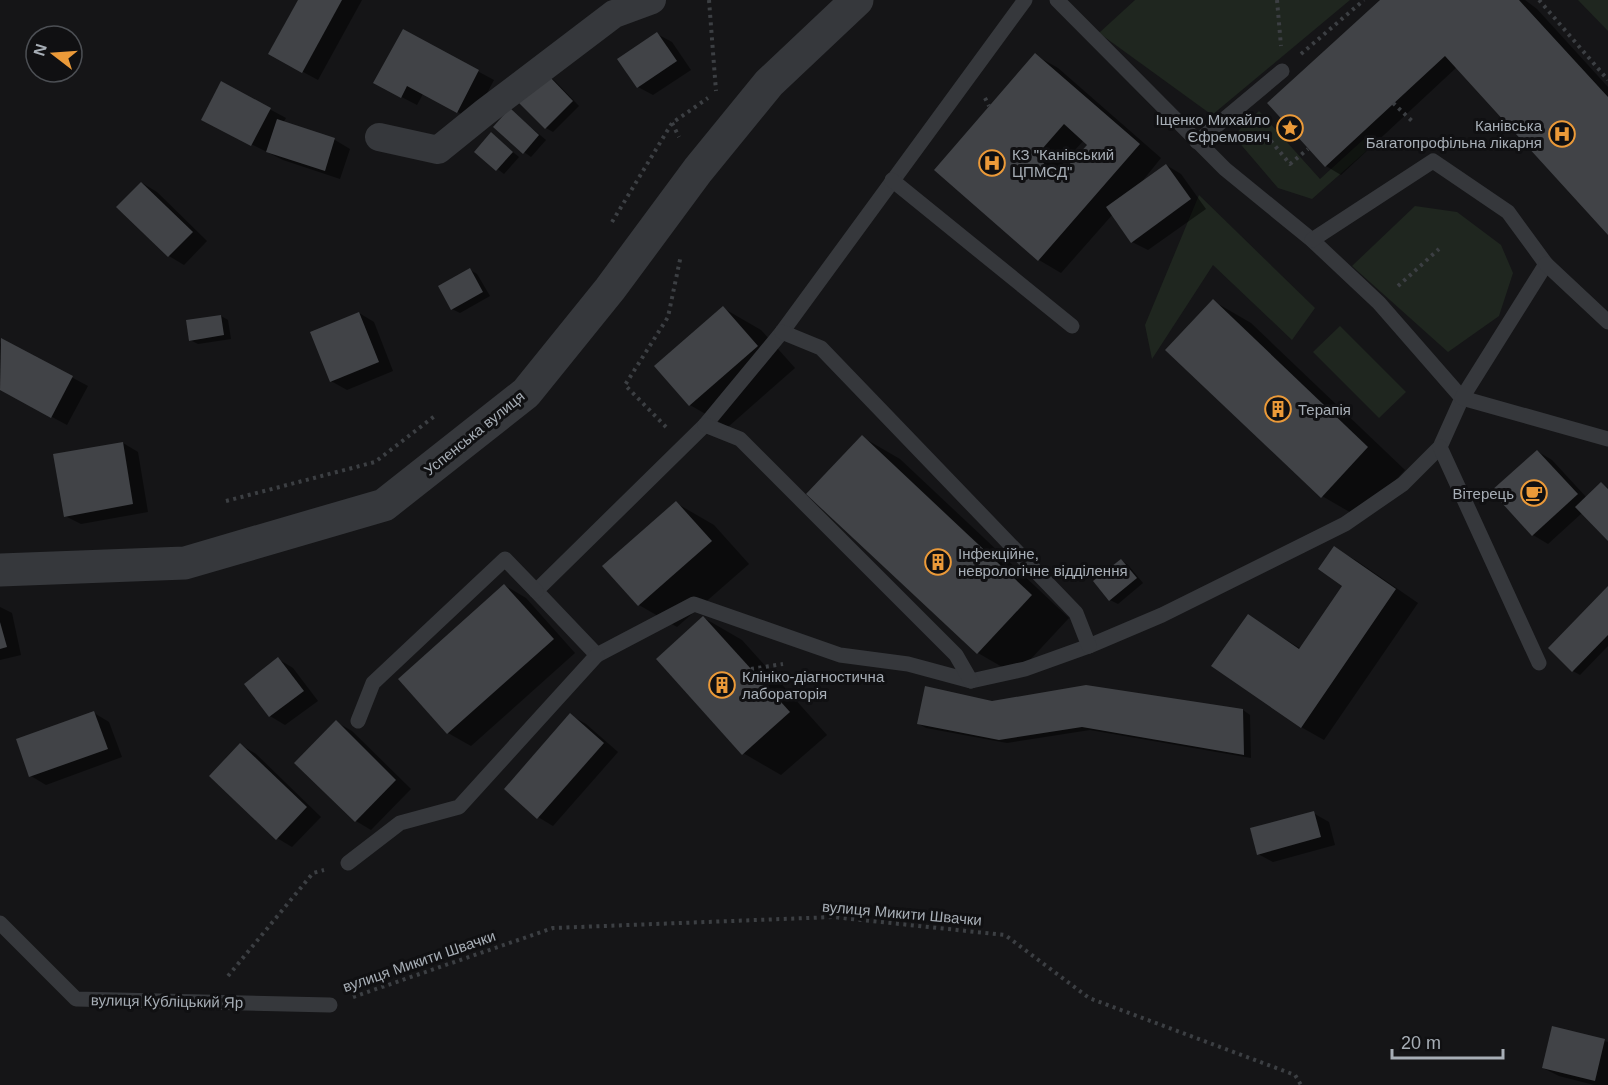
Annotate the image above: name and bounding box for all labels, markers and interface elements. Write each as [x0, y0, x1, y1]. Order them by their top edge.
north arrow [24, 24, 84, 84]
text: N [30, 42, 50, 58]
place label: Іщенко Михайло Єфремович [1156, 111, 1270, 145]
place icon: Іщенко Михайло Єфремович [1275, 113, 1305, 143]
place label: Канівська Багатопрофільна лікарня [1366, 117, 1543, 151]
hospital icon: Канівська Багатопрофільна лікарня [1547, 119, 1577, 149]
place label: КЗ "Канівський ЦПМСД" [1012, 146, 1114, 180]
hospital icon: КЗ "Канівський ЦПМСД" [977, 148, 1007, 178]
street label: Успенська вулиця [420, 387, 528, 479]
building icon: Терапія [1263, 394, 1293, 424]
place label: Терапія [1298, 401, 1351, 418]
cafe icon: Вітерець [1519, 478, 1549, 508]
place label: Вітерець [1453, 485, 1514, 502]
place label: Інфекційне, неврологічне відділення [958, 545, 1128, 579]
building icon: Інфекційне, неврологічне відділення [923, 547, 953, 577]
place label: Клініко-діагностична лабораторія [742, 668, 885, 702]
building icon: Клініко-діагностична лабораторія [707, 670, 737, 700]
street label: вулиця Микити Швачки [821, 898, 983, 928]
street label: вулиця Микити Швачки [340, 927, 498, 995]
street label: вулиця Кубліцький Яр [91, 991, 243, 1011]
scale bar [1392, 1022, 1503, 1060]
text: 20 m [1401, 1033, 1441, 1053]

